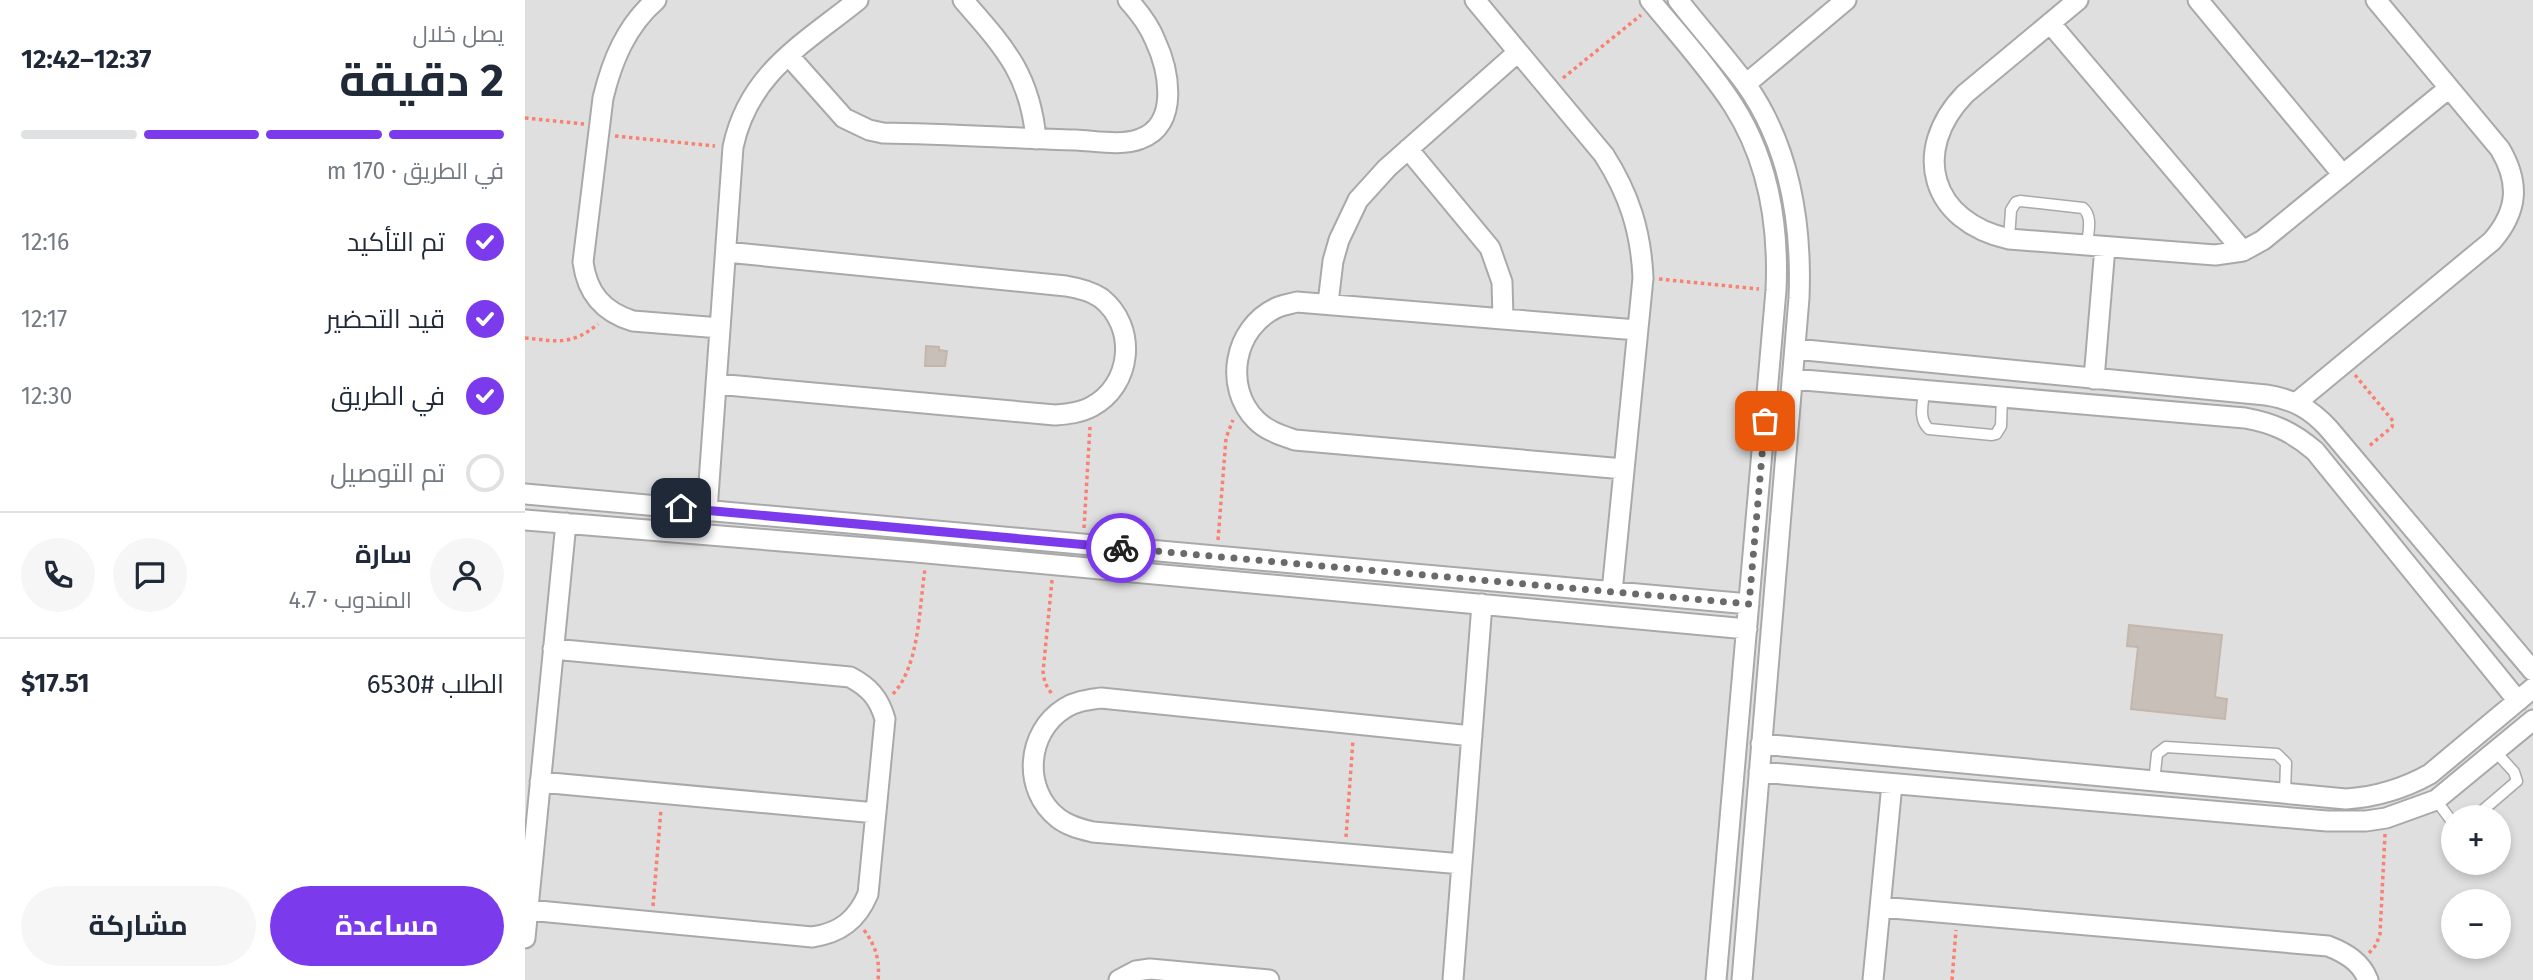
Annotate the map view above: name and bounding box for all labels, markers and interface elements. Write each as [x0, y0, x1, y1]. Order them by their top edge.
text: يصل خلال [413, 20, 504, 48]
text: 12:37–12:42 [21, 44, 152, 75]
text: 2 دقيقة [339, 53, 504, 108]
text: في الطريق · 170 m [327, 157, 504, 185]
icon: check [466, 223, 504, 261]
text: تم التأكيد [347, 227, 445, 258]
text: 12:16 [21, 228, 69, 256]
icon: check [466, 300, 504, 338]
text: قيد التحضير [326, 304, 445, 335]
text: 12:17 [21, 305, 67, 333]
icon: check [466, 377, 504, 415]
text: في الطريق [331, 381, 445, 412]
text: 12:30 [21, 382, 72, 410]
pin [1735, 391, 1795, 451]
icon: bag [1746, 402, 1784, 440]
text: تم التوصيل [330, 458, 445, 489]
pin [651, 478, 711, 538]
icon: home [662, 489, 700, 527]
courier [1086, 513, 1156, 583]
icon: bike [1102, 529, 1140, 567]
button: phone [21, 538, 95, 612]
button: chat [113, 538, 187, 612]
button: person [430, 538, 504, 612]
text: سارة [355, 539, 412, 570]
text: المندوب · 4.7 [289, 586, 412, 614]
text: $17.51 [21, 668, 90, 699]
text: الطلب #6530 [367, 669, 504, 700]
map controls [2441, 805, 2511, 959]
button: + [2441, 805, 2511, 875]
button: مشاركة [21, 886, 256, 966]
button: مساعدة [270, 886, 504, 966]
button: − [2441, 889, 2511, 959]

